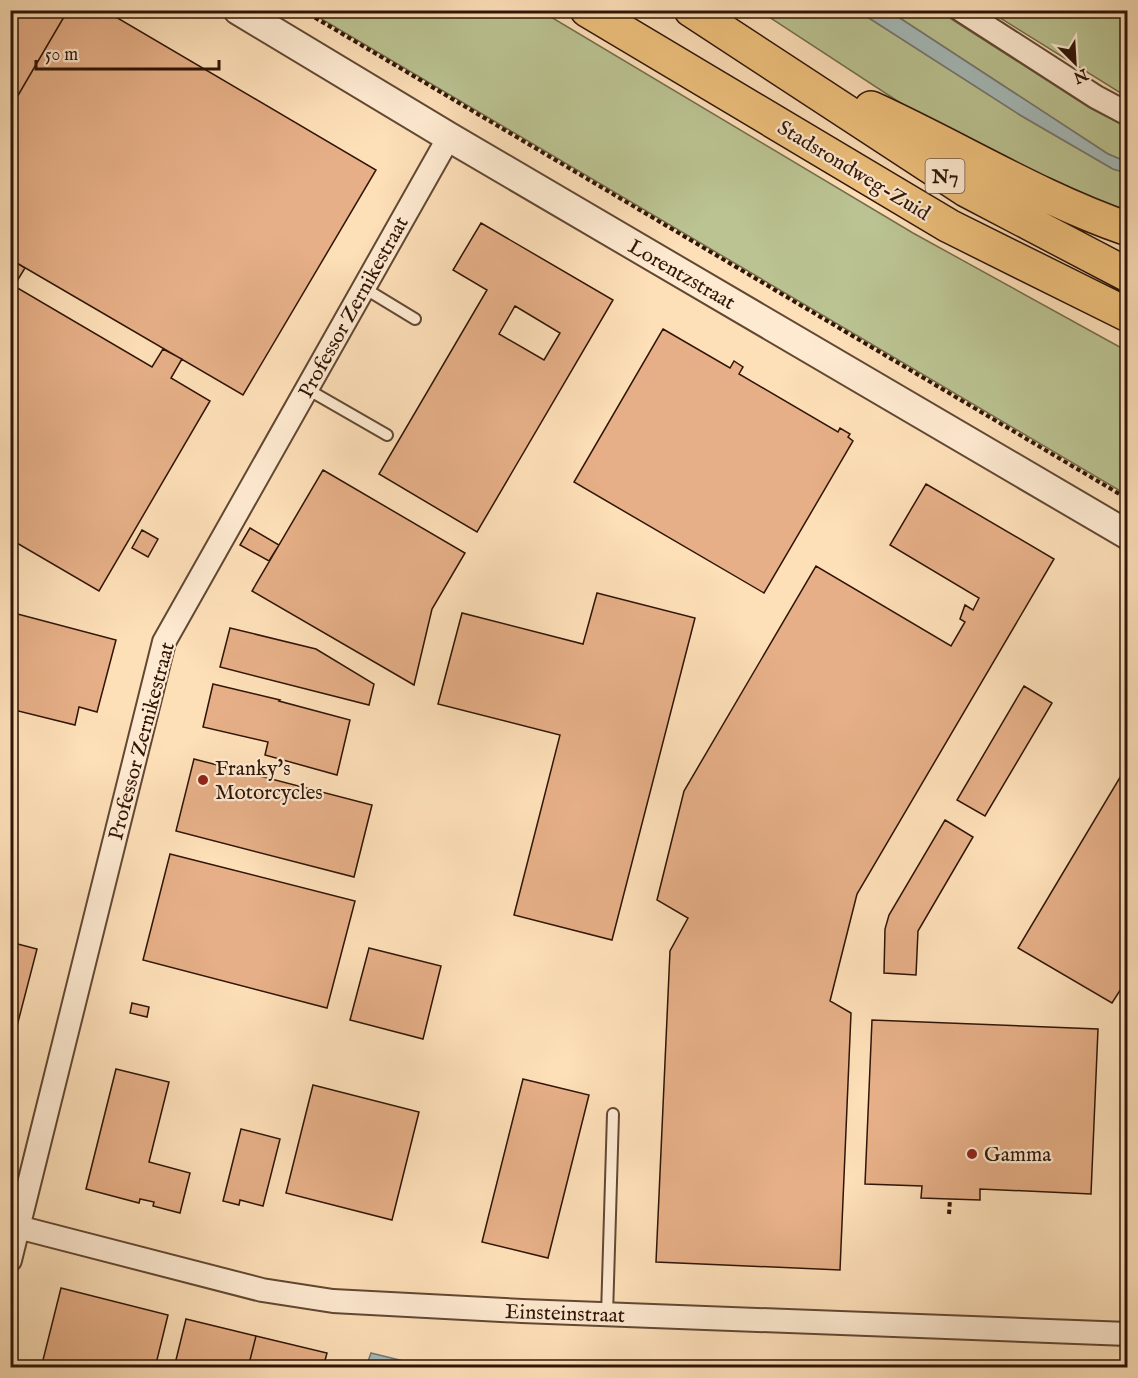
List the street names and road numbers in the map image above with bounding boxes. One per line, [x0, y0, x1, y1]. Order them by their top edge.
street label: Stadsrondweg-Zuid [772, 115, 935, 228]
road number: N7 [926, 159, 964, 193]
street label: Professor Zernikestraat [293, 212, 416, 403]
street label: Lorentzstraat [623, 234, 740, 317]
street label: Professor Zernikestraat [103, 639, 182, 843]
street label: Einsteinstraat [504, 1299, 625, 1330]

